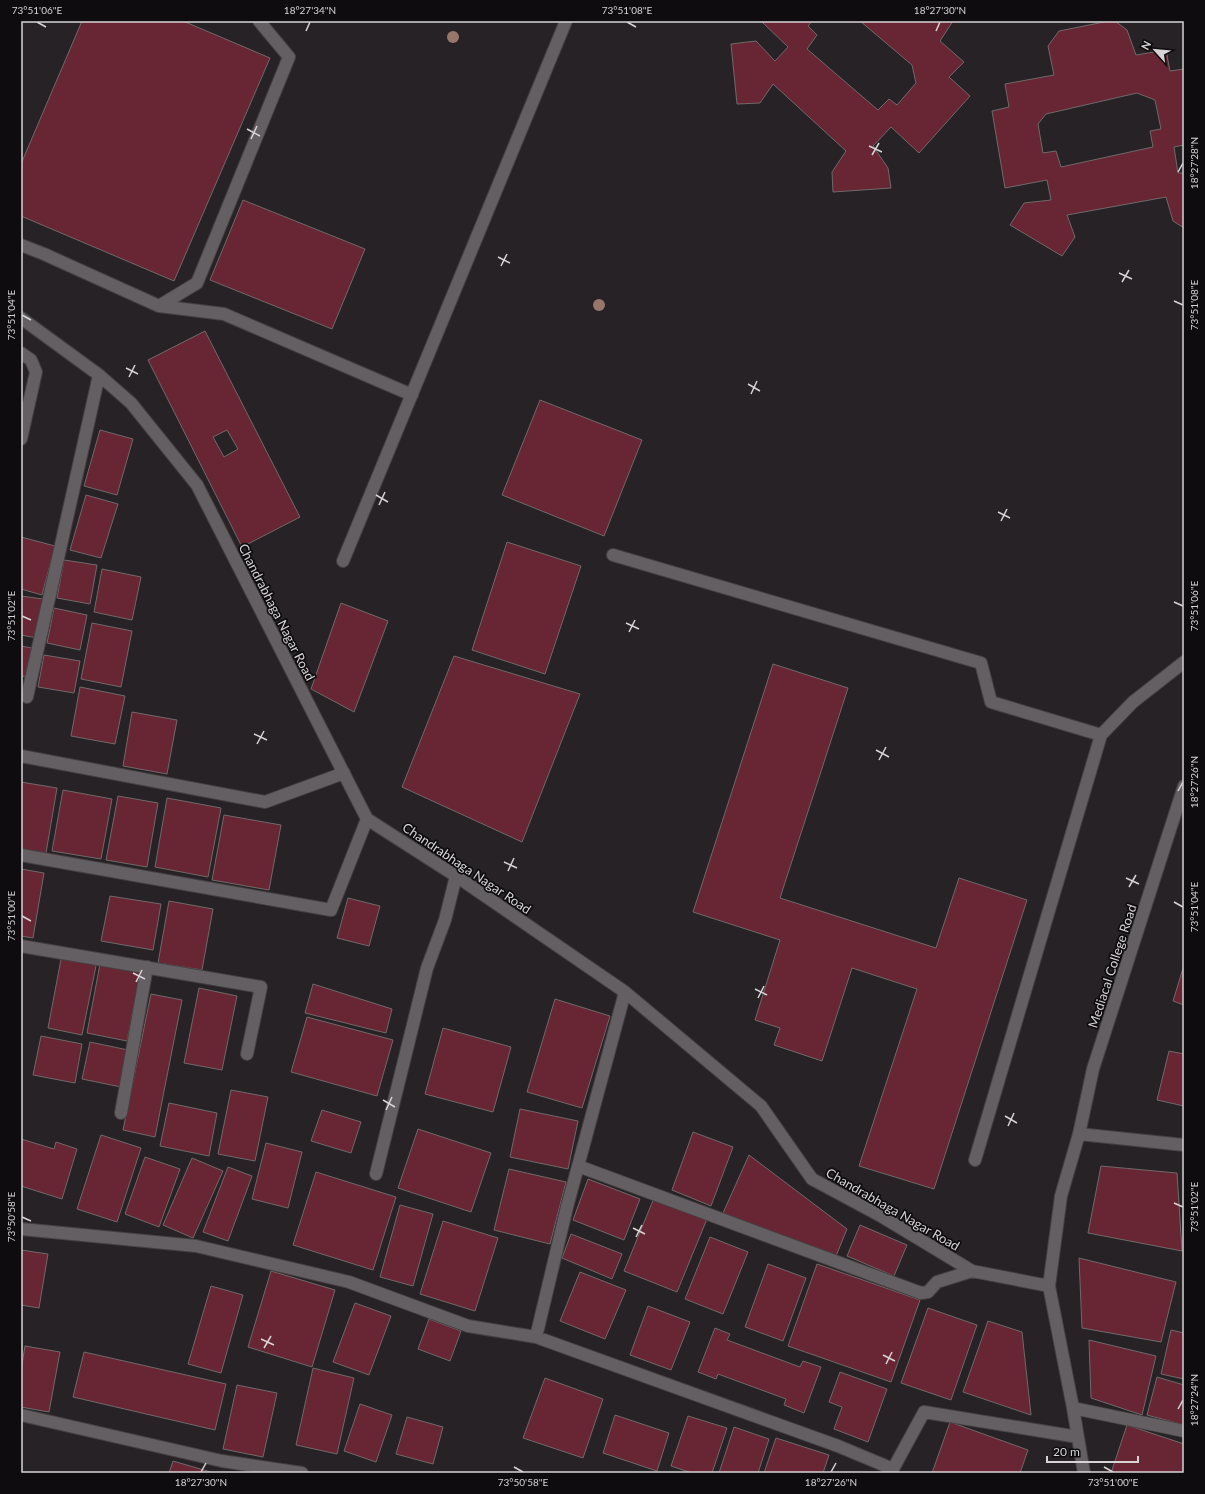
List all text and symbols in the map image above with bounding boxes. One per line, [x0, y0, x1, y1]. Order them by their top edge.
text: 73°51'06"E [12, 4, 62, 16]
text: 18°27'34"N [284, 4, 336, 16]
text: 73°51'08"E [602, 4, 652, 16]
text: 18°27'30"N [914, 4, 966, 16]
north arrow [1135, 30, 1175, 70]
text: N [1138, 39, 1153, 52]
text: 18°27'28"N [1188, 137, 1200, 189]
text: 73°51'08"E [1188, 280, 1200, 330]
text: 73°51'04"E [5, 290, 17, 340]
street label: Chandrabhaga Nagar Road [235, 541, 319, 683]
text: 73°51'06"E [1188, 581, 1200, 631]
text: 73°51'02"E [5, 591, 17, 641]
text: 18°27'26"N [1188, 756, 1200, 808]
street label: Chandrabhaga Nagar Road [400, 819, 534, 917]
text: 73°51'04"E [1188, 882, 1200, 932]
text: 73°51'00"E [5, 891, 17, 941]
street label: Mediacal College Road [1084, 902, 1140, 1030]
street label: Chandrabhaga Nagar Road [823, 1164, 963, 1254]
text: 73°51'02"E [1188, 1182, 1200, 1232]
text: 73°50'58"E [5, 1192, 17, 1242]
text: 18°27'24"N [1188, 1374, 1200, 1426]
scale bar [1047, 1438, 1138, 1464]
text: 20 m [1053, 1444, 1080, 1459]
text: 18°27'30"N [175, 1476, 227, 1488]
text: 73°50'58"E [498, 1476, 548, 1488]
text: 18°27'26"N [805, 1476, 857, 1488]
text: 73°51'00"E [1088, 1476, 1138, 1488]

